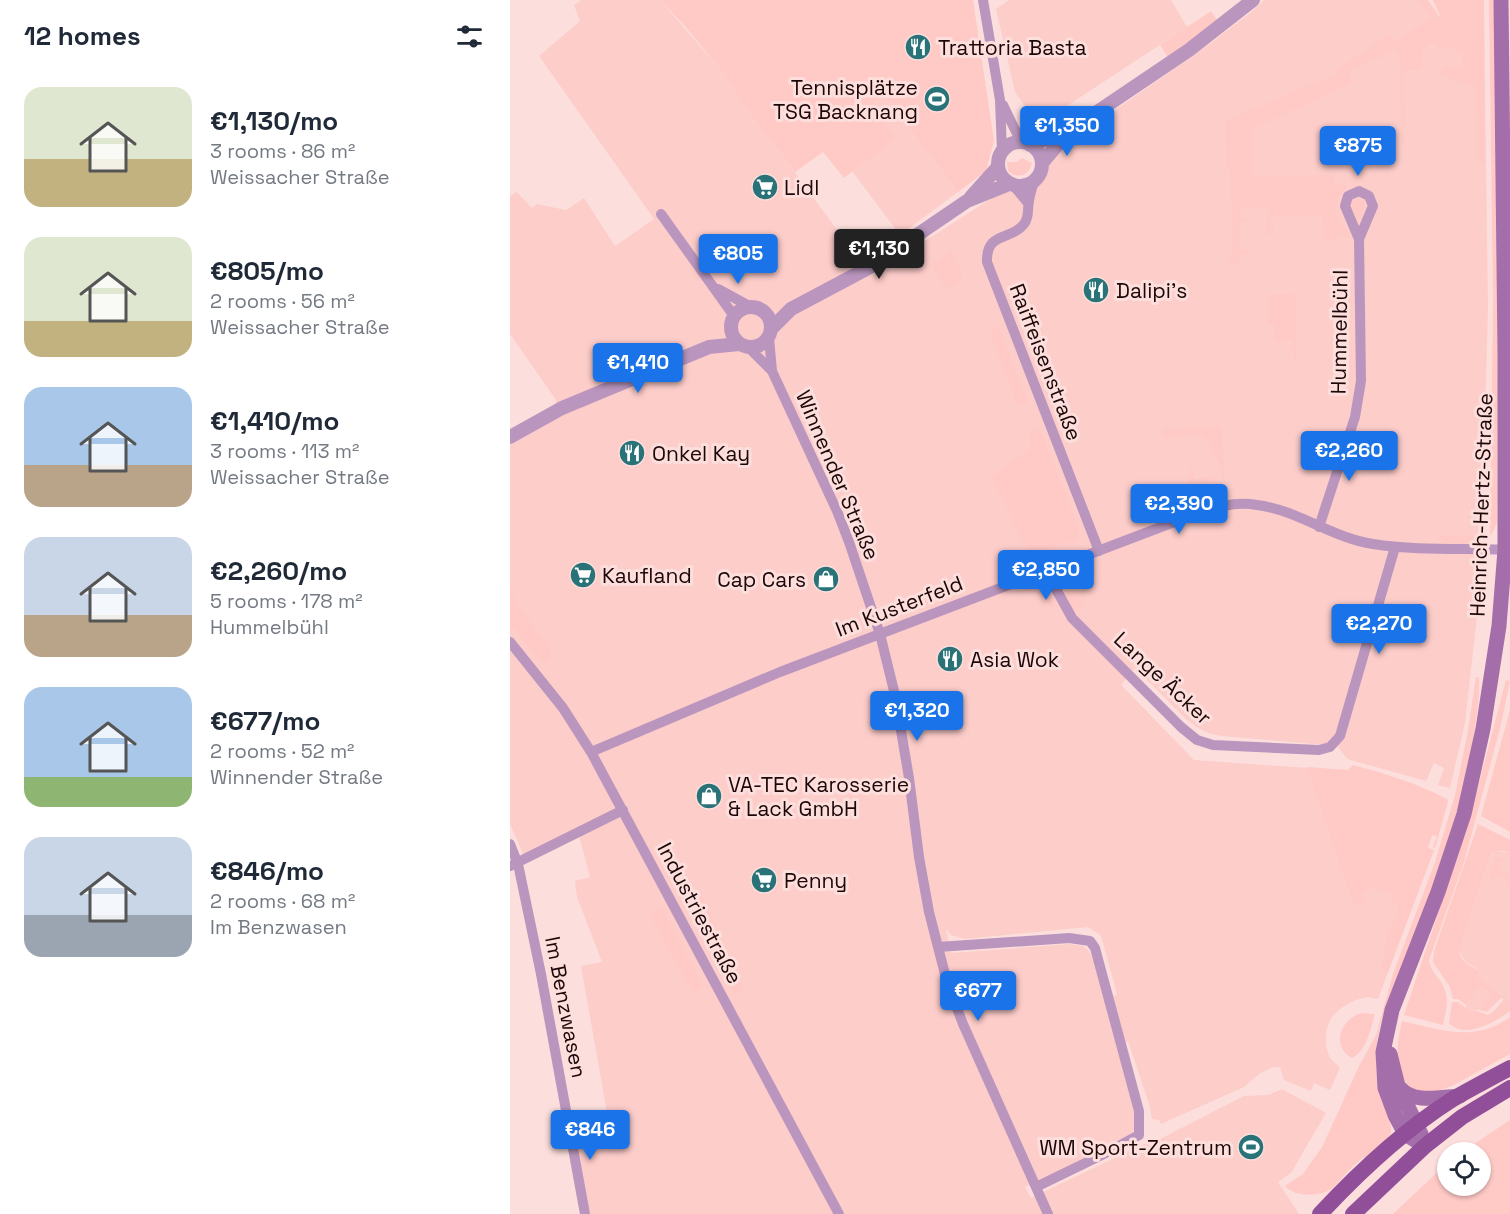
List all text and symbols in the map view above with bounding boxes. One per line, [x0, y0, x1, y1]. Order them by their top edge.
text: 12 homes [24, 19, 141, 53]
icon: filters [453, 20, 486, 53]
restaurant icon: Trattoria Basta [903, 32, 933, 62]
place label: Trattoria Basta [938, 34, 1087, 61]
place label: Tennisplätze TSG Backnang [773, 74, 918, 125]
sports icon: Tennisplätze TSG Backnang [922, 84, 952, 114]
text: €1,130/mo [210, 104, 338, 138]
pin: €1,350 [1018, 106, 1116, 157]
icon: home [72, 111, 144, 183]
text: €1,350 [1034, 112, 1100, 138]
pin: €875 [1322, 126, 1394, 177]
text: €875 [1334, 132, 1382, 158]
text: 3 rooms · 86 m² [210, 138, 355, 164]
text: Weissacher Straße [210, 164, 389, 190]
supermarket icon: Lidl [750, 172, 780, 202]
place label: Lidl [784, 174, 819, 201]
pin: €1,130 [830, 229, 928, 280]
pin: €805 [702, 234, 774, 285]
text: €1,130 [848, 235, 910, 261]
text: €805 [713, 240, 763, 266]
text: €805/mo [210, 254, 324, 288]
icon: home [72, 261, 144, 333]
street label: Hummelbühl [1324, 269, 1354, 395]
restaurant icon: Dalipi's [1081, 275, 1111, 305]
place label: Dalipi's [1116, 277, 1187, 304]
street label: Raiffeisenstraße [1004, 280, 1088, 444]
text: 2 rooms · 56 m² [210, 288, 355, 314]
text: Weissacher Straße [210, 314, 389, 340]
pin: €1,410 [589, 343, 687, 394]
text: €1,410 [607, 349, 669, 375]
street label: Winnender Straße [790, 386, 886, 564]
street label: Heinrich-Hertz-Straße [1464, 393, 1498, 617]
text: €1,410/mo [210, 404, 339, 438]
icon: home [72, 411, 144, 483]
pin: €2,260 [1300, 431, 1398, 482]
text: €2,260 [1315, 437, 1383, 463]
text: 3 rooms · 113 m² [210, 438, 359, 464]
restaurant icon: Onkel Kay [617, 438, 647, 468]
place label: Onkel Kay [652, 440, 750, 467]
text: Weissacher Straße [210, 464, 389, 490]
pin: €2,390 [1130, 484, 1228, 535]
text: €2,390 [1145, 490, 1213, 516]
pin: €2,850 [997, 550, 1095, 601]
text: €2,260/mo [210, 554, 347, 588]
text: €2,850 [1012, 556, 1080, 582]
supermarket icon: Kaufland [568, 560, 598, 590]
icon: home [72, 561, 144, 633]
place label: Kaufland [602, 562, 692, 589]
shop icon: Cap Cars [811, 564, 841, 594]
place label: Cap Cars [717, 566, 806, 593]
street label: Im Kusterfeld [831, 569, 967, 643]
text: 5 rooms · 178 m² [210, 588, 362, 614]
pin: €2,270 [1330, 604, 1428, 655]
text: €2,270 [1346, 610, 1412, 636]
text: Hummelbühl [210, 614, 329, 640]
street label: Lange Äcker [1108, 626, 1218, 730]
restaurant icon: Asia Wok [935, 644, 965, 674]
place label: Asia Wok [970, 646, 1059, 673]
pin: €1,320 [868, 691, 966, 742]
text: €1,320 [884, 697, 950, 723]
text: €677/mo [210, 704, 320, 738]
icon: home [72, 711, 144, 783]
text: 2 rooms · 52 m² [210, 738, 354, 764]
text: Winnender Straße [210, 764, 383, 790]
place label: VA-TEC Karosserie & Lack GmbH [728, 771, 909, 822]
shop icon: VA-TEC Karosserie & Lack GmbH [694, 781, 724, 811]
street label: Industriestraße [651, 838, 749, 988]
text: €846/mo [210, 854, 324, 888]
icon: home [72, 861, 144, 933]
supermarket icon: Penny [749, 865, 779, 895]
place label: Penny [784, 867, 847, 894]
text: 2 rooms · 68 m² [210, 888, 355, 914]
text: Im Benzwasen [210, 914, 347, 940]
street label: Im Benzwasen [539, 934, 593, 1080]
pin: €677 [942, 971, 1014, 1022]
text: €677 [954, 977, 1002, 1003]
pin: €846 [554, 1110, 626, 1161]
text: €846 [565, 1116, 615, 1142]
sports icon: WM Sport-Zentrum [1236, 1132, 1266, 1162]
place label: WM Sport-Zentrum [1039, 1134, 1232, 1161]
map controls [1437, 1142, 1491, 1196]
button: locate [1437, 1142, 1491, 1196]

